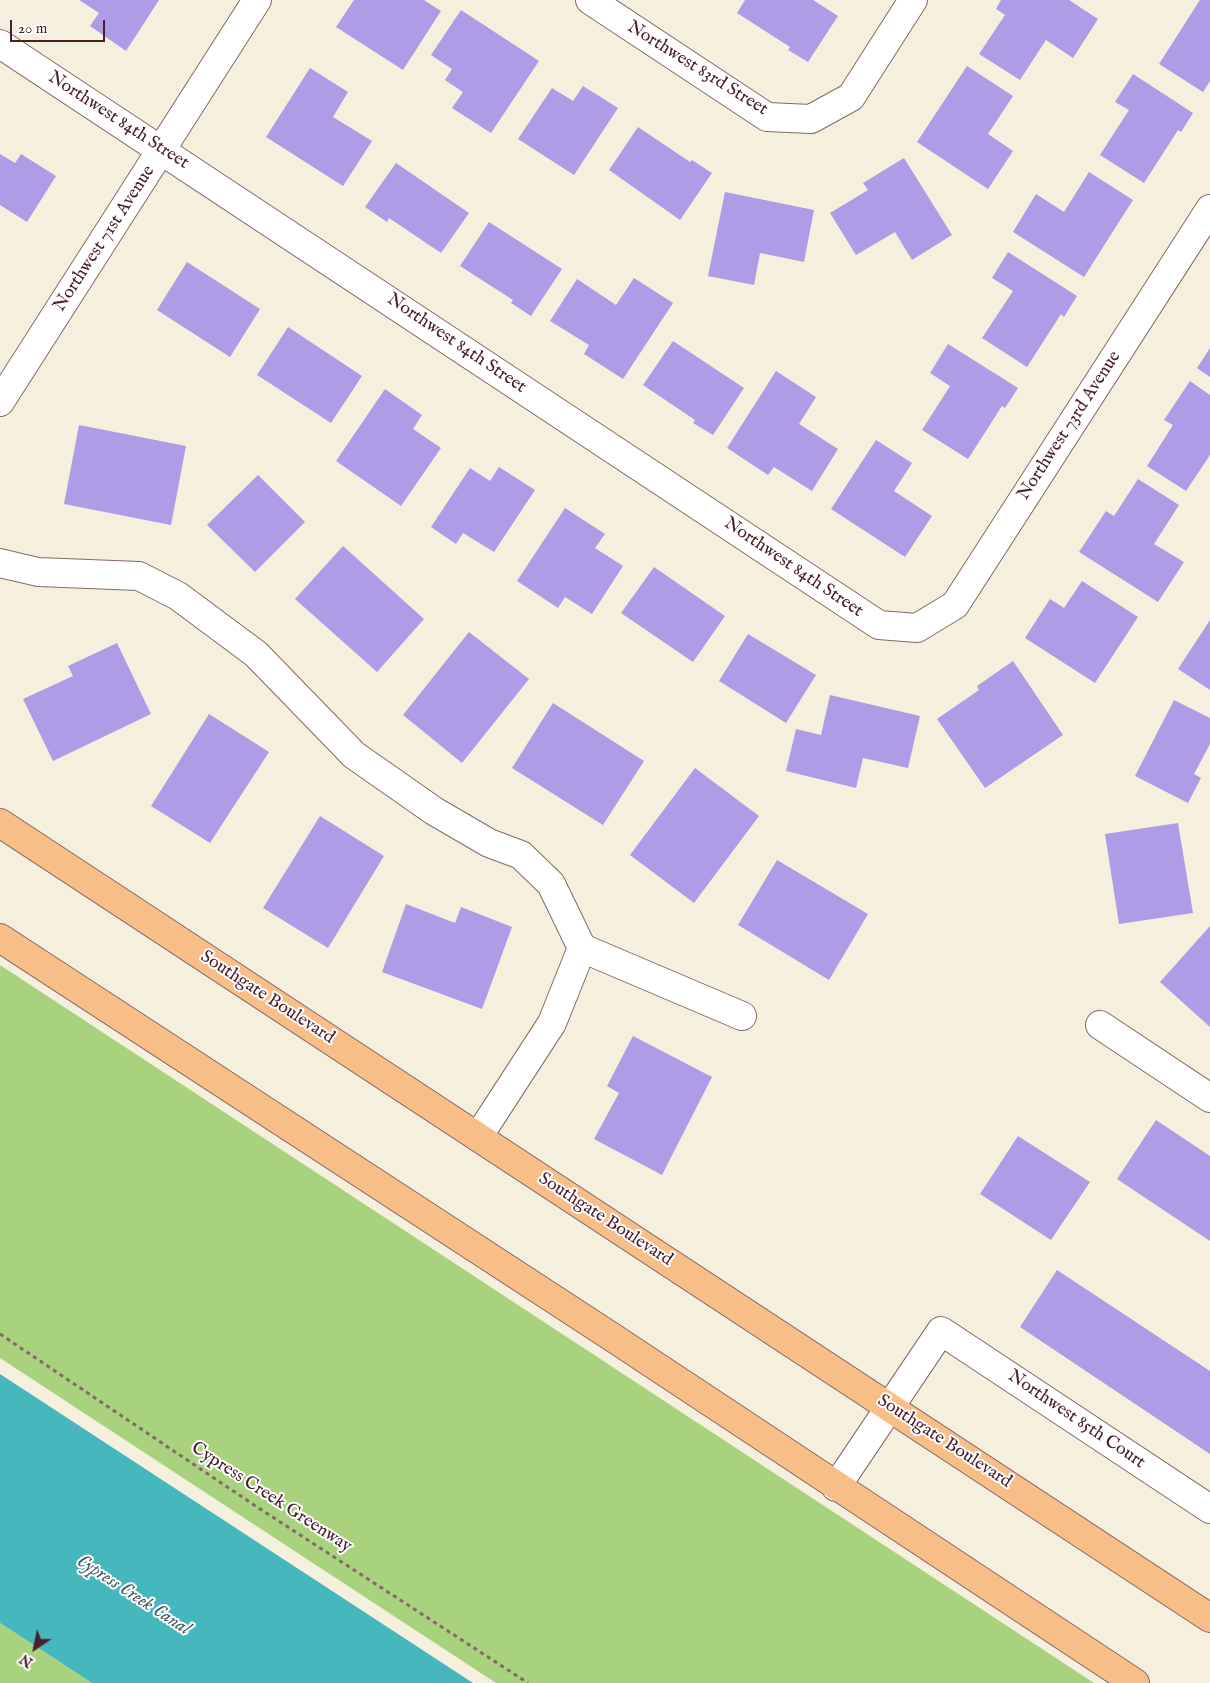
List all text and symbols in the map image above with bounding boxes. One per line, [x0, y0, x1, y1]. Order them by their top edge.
scale bar [12, 10, 108, 42]
street label: Northwest 83rd Street [623, 17, 771, 121]
text: 20 m [18, 19, 47, 38]
street label: Northwest 84th Street [44, 67, 192, 175]
street label: Northwest 71st Avenue [50, 162, 160, 316]
street label: Northwest 84th Street [382, 289, 530, 399]
street label: Northwest 73rd Avenue [1014, 347, 1126, 505]
street label: Northwest 84th Street [719, 513, 867, 623]
street label: Southgate Boulevard [196, 947, 338, 1049]
street label: Southgate Boulevard [534, 1169, 676, 1271]
street label: Northwest 85th Court [1003, 1366, 1149, 1474]
street label: Southgate Boulevard [873, 1391, 1015, 1493]
street label: Cypress Creek Greenway [187, 1438, 355, 1558]
water label: Cypress Creek Canal [72, 1551, 194, 1641]
north arrow [10, 1623, 60, 1673]
text: N [17, 1650, 37, 1671]

